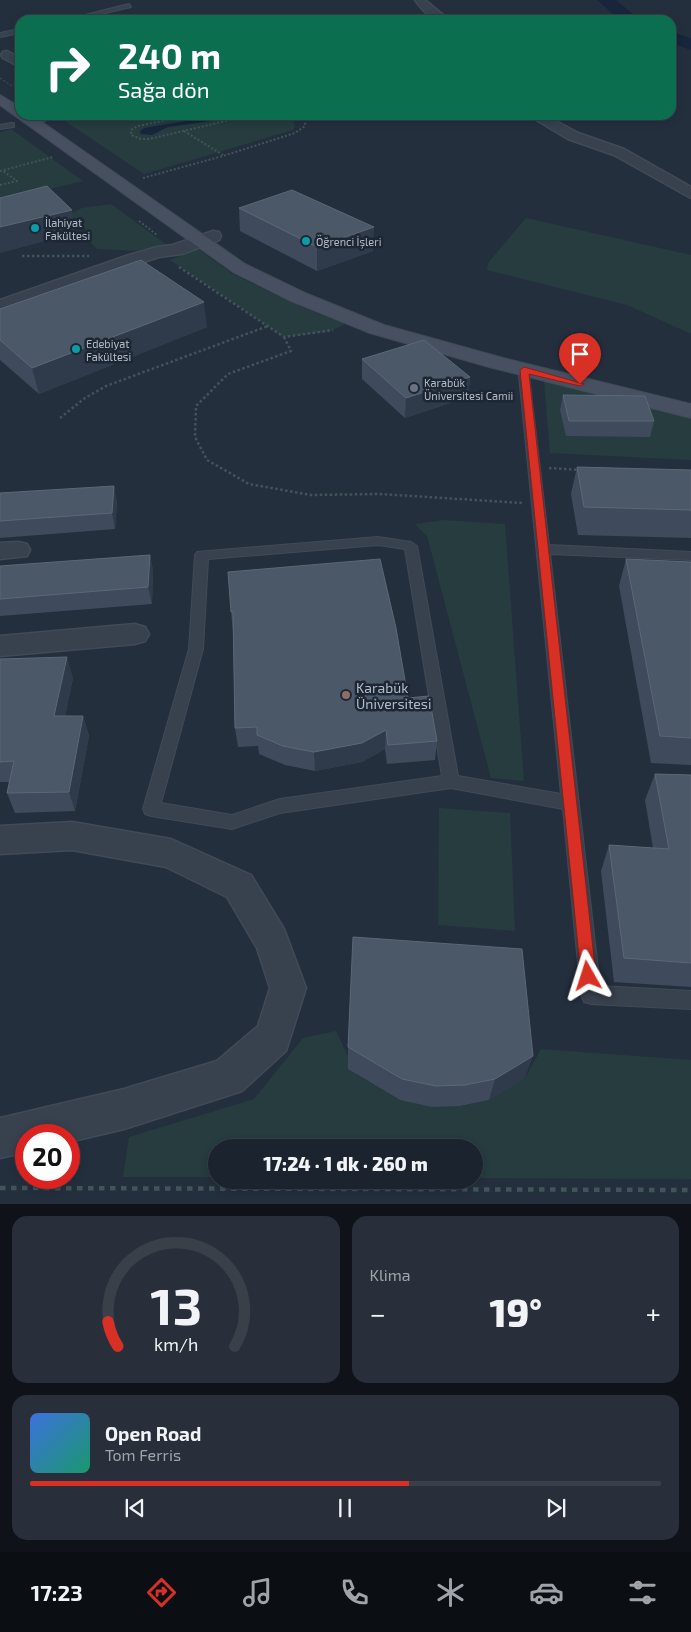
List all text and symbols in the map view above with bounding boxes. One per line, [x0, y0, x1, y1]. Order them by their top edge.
text: 240 m [118, 34, 221, 76]
icon: right [35, 35, 100, 100]
text: Sağa dön [118, 76, 209, 102]
place label: İlahiyat Fakültesi [45, 216, 90, 242]
marker: İlahiyat Fakültesi [29, 222, 41, 234]
place label: Öğrenci İşleri [316, 234, 381, 249]
marker: Öğrenci İşleri [300, 235, 312, 247]
pin [559, 333, 601, 384]
place label: Edebiyat Fakültesi [86, 337, 131, 363]
icon: arrive [566, 340, 594, 368]
marker: Edebiyat Fakültesi [70, 343, 82, 355]
place label: Karabük Üniversitesi Camii [424, 376, 513, 402]
marker: Karabük Üniversitesi Camii [408, 382, 420, 394]
place label: Karabük Üniversitesi [356, 679, 431, 712]
marker: Karabük Üniversitesi [340, 689, 352, 701]
position arrow [561, 949, 613, 1001]
speed limit sign: 20 [15, 1124, 80, 1189]
text: 17:24 · 1 dk · 260 m [263, 1152, 428, 1175]
text: Klima [370, 1265, 411, 1284]
text: 13 [150, 1273, 202, 1335]
text: 19° [489, 1289, 542, 1335]
text: − [370, 1296, 386, 1330]
text: + [646, 1296, 661, 1330]
text: km/h [154, 1333, 198, 1355]
text: Open Road [105, 1422, 201, 1445]
text: Tom Ferris [105, 1445, 181, 1464]
icon: previous [121, 1494, 149, 1522]
icon: pause [331, 1494, 359, 1522]
icon: next [542, 1494, 570, 1522]
icon: directions [144, 1575, 179, 1610]
icon: music [240, 1575, 275, 1610]
icon: phone [337, 1575, 372, 1610]
icon: climate [433, 1575, 468, 1610]
icon: car [529, 1575, 564, 1610]
icon: filters [625, 1575, 660, 1610]
text: 17:23 [31, 1579, 83, 1605]

